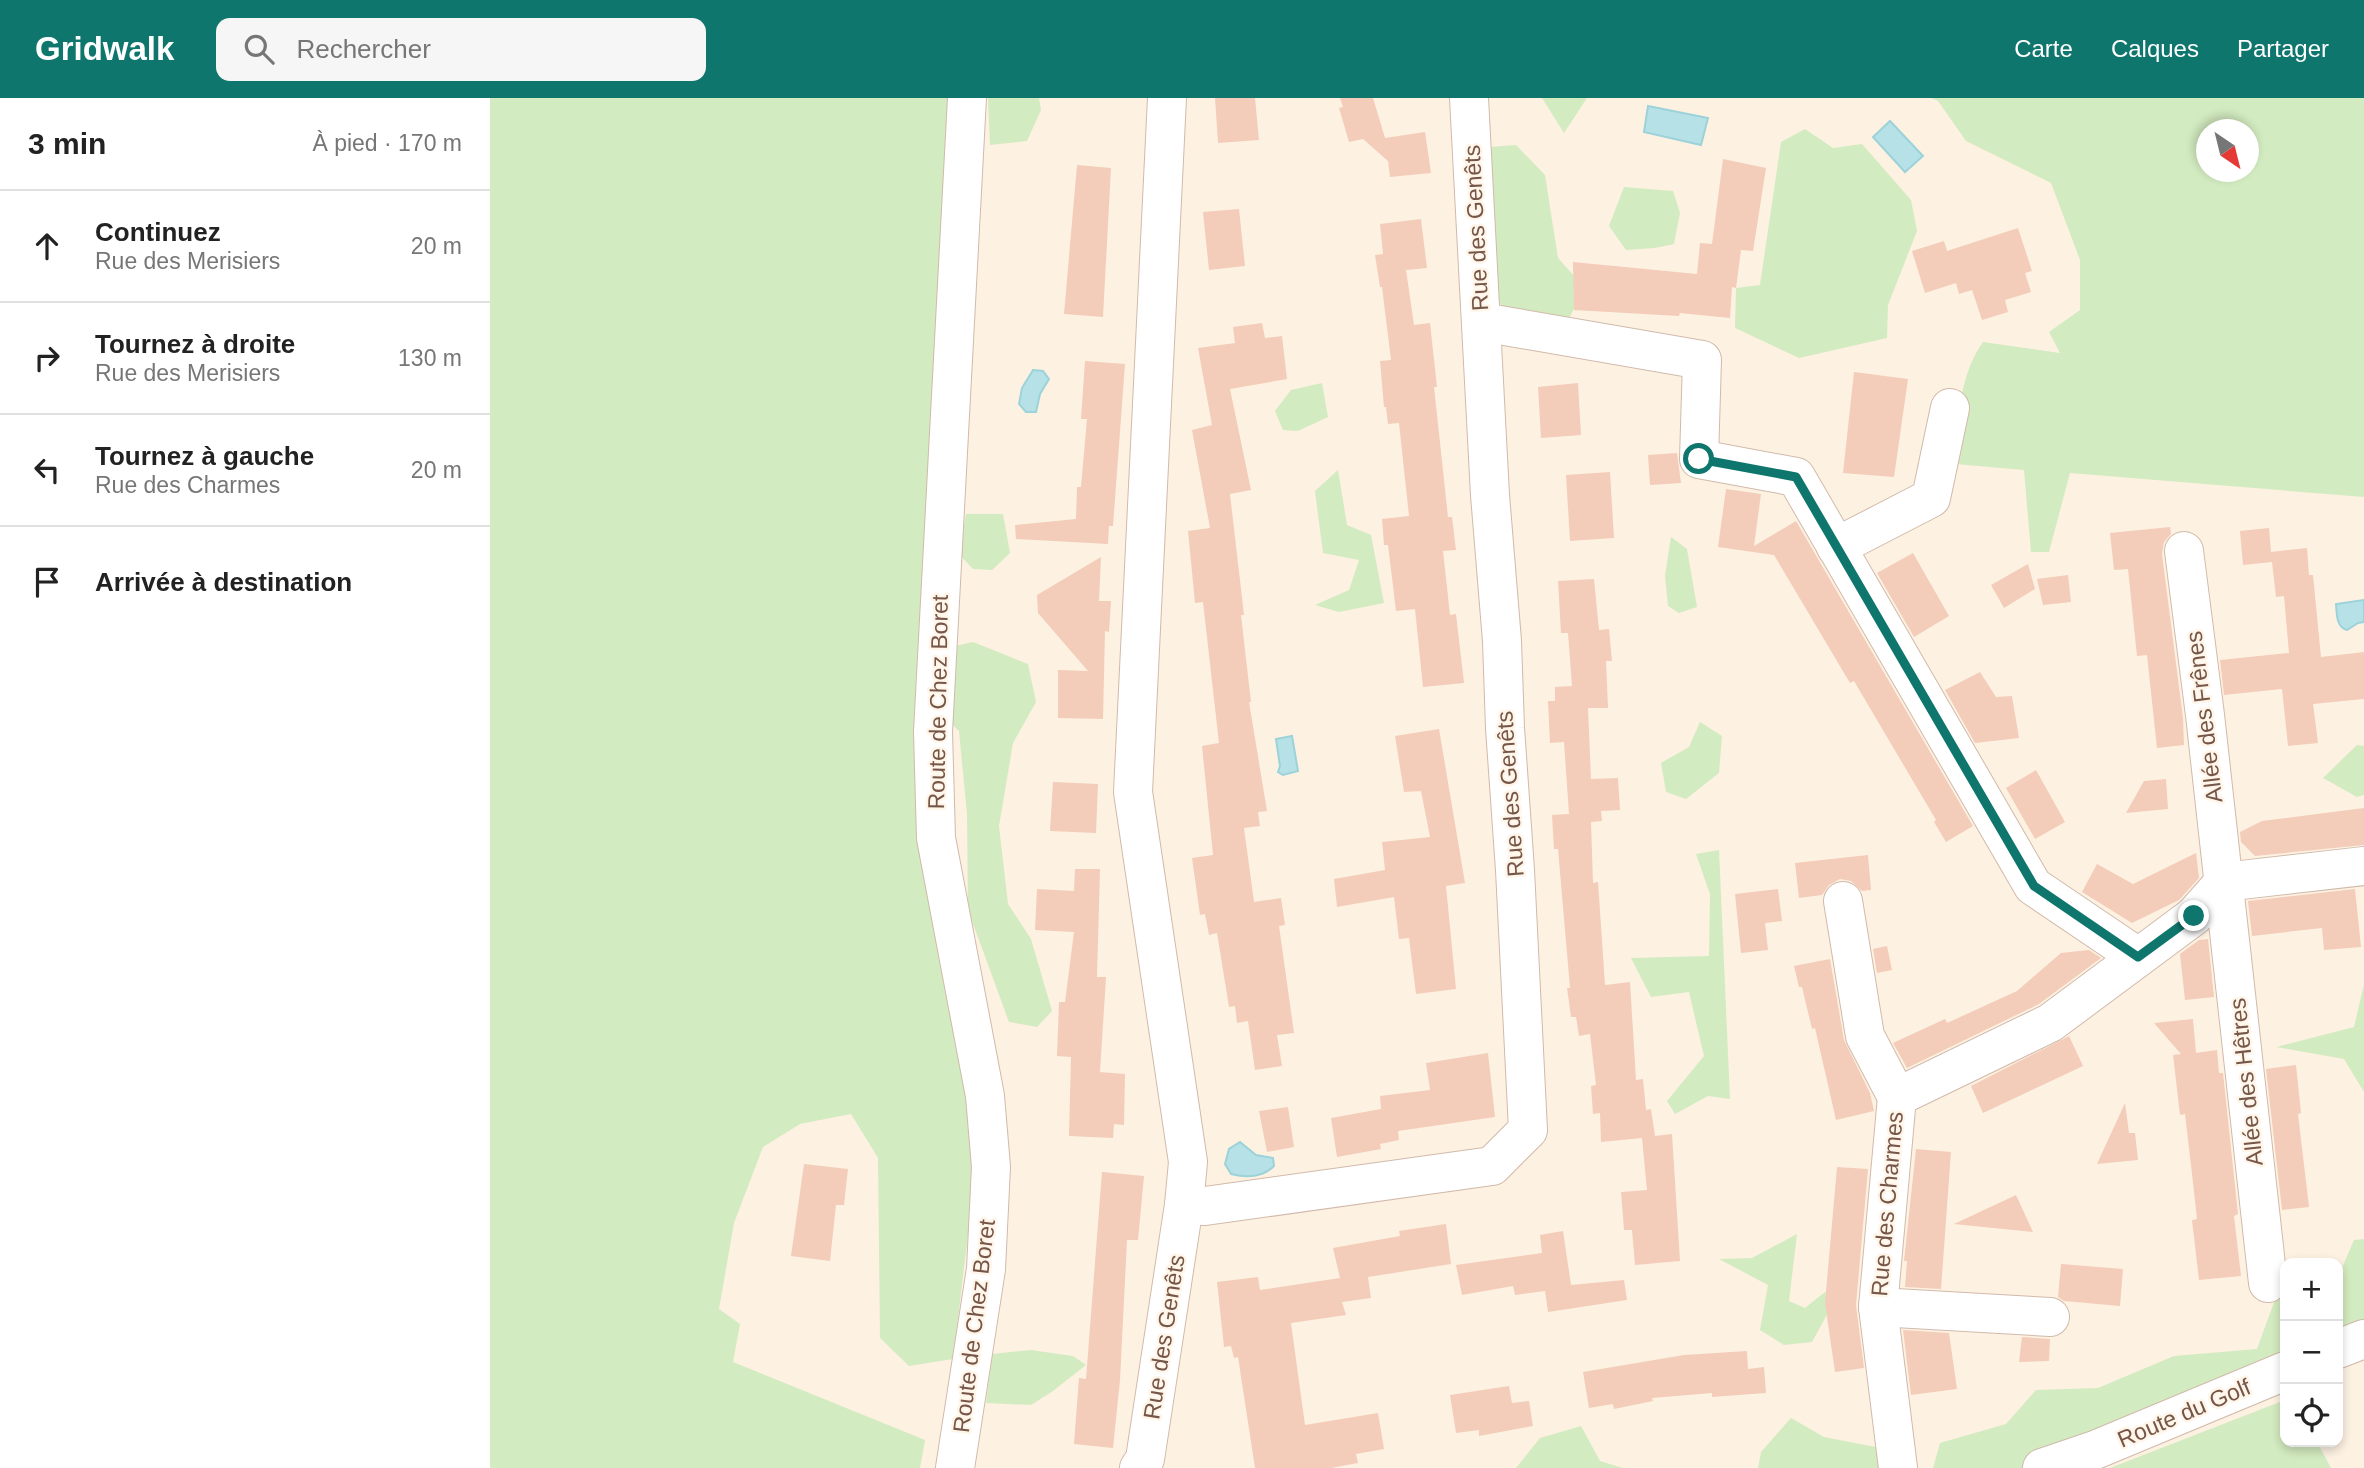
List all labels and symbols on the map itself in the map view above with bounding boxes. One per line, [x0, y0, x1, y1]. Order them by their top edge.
north arrow [2196, 119, 2259, 182]
street label: Rue des Genêts [1459, 144, 1493, 312]
route start [1683, 443, 1714, 474]
street label: Route de Chez Boret [923, 594, 953, 810]
street label: Allée des Frênes [2181, 630, 2227, 804]
street label: Rue des Genêts [1491, 710, 1529, 878]
route end [2178, 900, 2209, 931]
street label: Allée des Hêtres [2224, 997, 2268, 1167]
street label: Rue des Charmes [1866, 1111, 1908, 1297]
street label: Route de Chez Boret [948, 1217, 1000, 1434]
street label: Rue des Genêts [1138, 1253, 1190, 1421]
street label: Route du Golf [2114, 1373, 2255, 1453]

